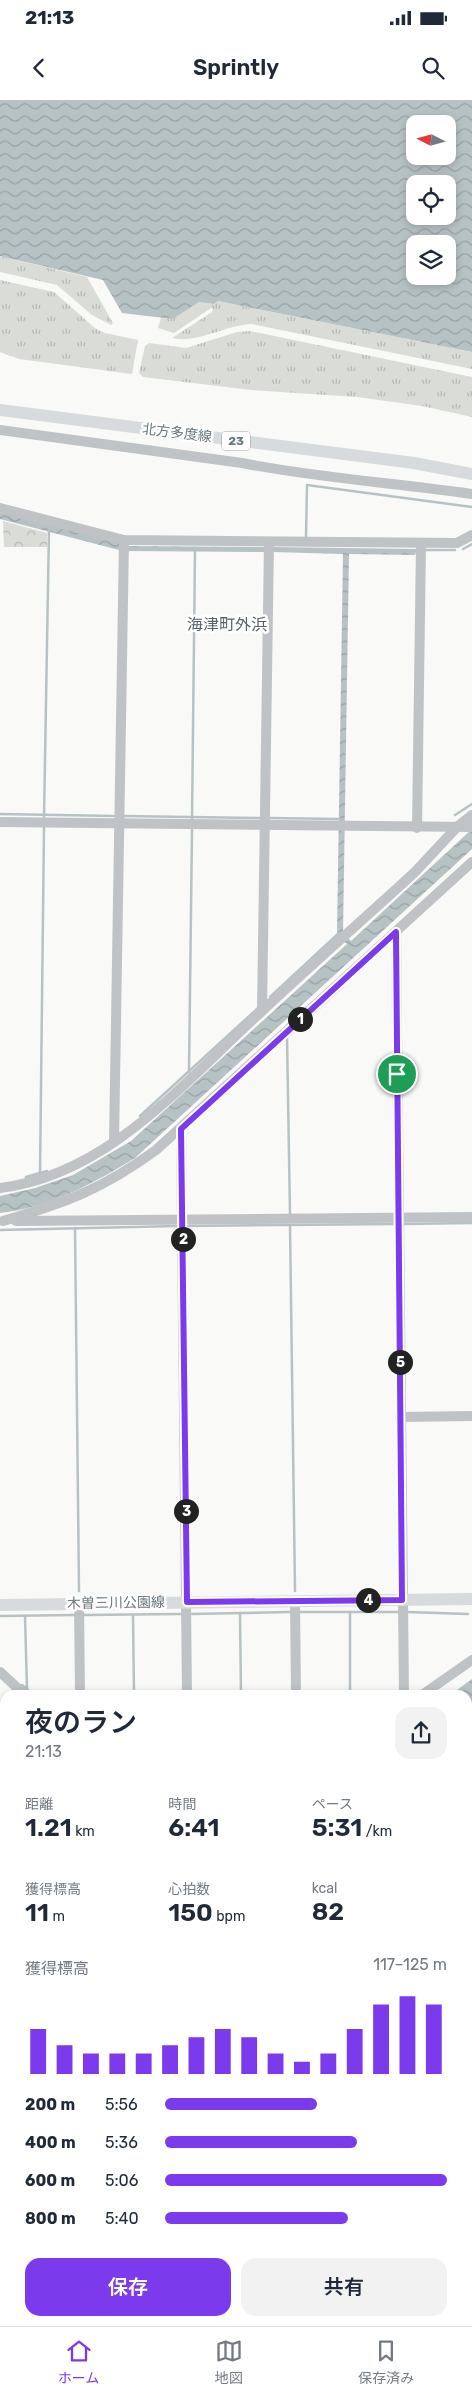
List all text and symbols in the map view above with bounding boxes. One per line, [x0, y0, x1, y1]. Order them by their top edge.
text: 21:13 [25, 6, 74, 29]
icon: back [25, 54, 53, 82]
text: Sprintly [193, 54, 279, 81]
icon: search [419, 54, 447, 82]
north arrow [406, 115, 456, 165]
map controls [406, 115, 456, 285]
button: locate [406, 175, 456, 225]
button: layers [406, 235, 456, 285]
street label: 北方多度線 [141, 420, 213, 446]
road number: 23 [222, 432, 250, 451]
district label: 海津町外浜 [187, 615, 267, 634]
pin: 1 [288, 1006, 312, 1032]
text: 1 [297, 1011, 304, 1028]
pin [376, 1053, 418, 1095]
icon: arrive [383, 1060, 411, 1088]
pin: 2 [170, 1226, 196, 1252]
text: 2 [179, 1231, 188, 1248]
pin: 5 [388, 1350, 412, 1374]
text: 5 [396, 1354, 405, 1371]
pin: 3 [174, 1498, 198, 1524]
text: 3 [182, 1503, 191, 1520]
pin: 4 [356, 1588, 380, 1612]
text: 4 [364, 1592, 373, 1609]
street label: 木曽三川公園線 [67, 1594, 165, 1612]
text: 夜のラン [25, 1706, 137, 1739]
button: share [395, 1707, 447, 1759]
text: 21:13 [25, 1742, 62, 1761]
text: 距離 [25, 1796, 53, 1813]
text: 時間 [168, 1796, 196, 1813]
text: ペース [312, 1796, 353, 1813]
text: 1.21 [25, 1813, 72, 1842]
text: 6:41 [168, 1813, 219, 1842]
text: 5:31 [312, 1813, 362, 1842]
text: km [72, 1823, 95, 1840]
text: /km [362, 1823, 392, 1840]
text: kcal [312, 1880, 337, 1897]
text: 獲得標高 [25, 1881, 81, 1898]
text: 心拍数 [168, 1881, 210, 1898]
text: 82 [312, 1897, 344, 1926]
text: 11 [25, 1898, 49, 1927]
text: 150 [168, 1898, 213, 1927]
text: m [49, 1908, 65, 1925]
text: bpm [213, 1908, 245, 1925]
text: 117–125 m [373, 1955, 447, 1974]
text: 獲得標高 [25, 1959, 89, 1978]
text: 200 m [25, 2095, 75, 2114]
text: 5:56 [105, 2095, 138, 2114]
text: 400 m [25, 2133, 76, 2152]
text: 5:36 [105, 2133, 138, 2152]
text: 600 m [25, 2171, 75, 2190]
text: 5:06 [105, 2171, 138, 2190]
text: 800 m [25, 2209, 76, 2228]
text: 5:40 [105, 2209, 139, 2228]
button: 保存 [25, 2258, 231, 2316]
button: 共有 [241, 2258, 447, 2316]
tab: ホーム [58, 2337, 99, 2387]
tab: 地図 [215, 2337, 243, 2387]
tab: 保存済み [358, 2337, 414, 2387]

